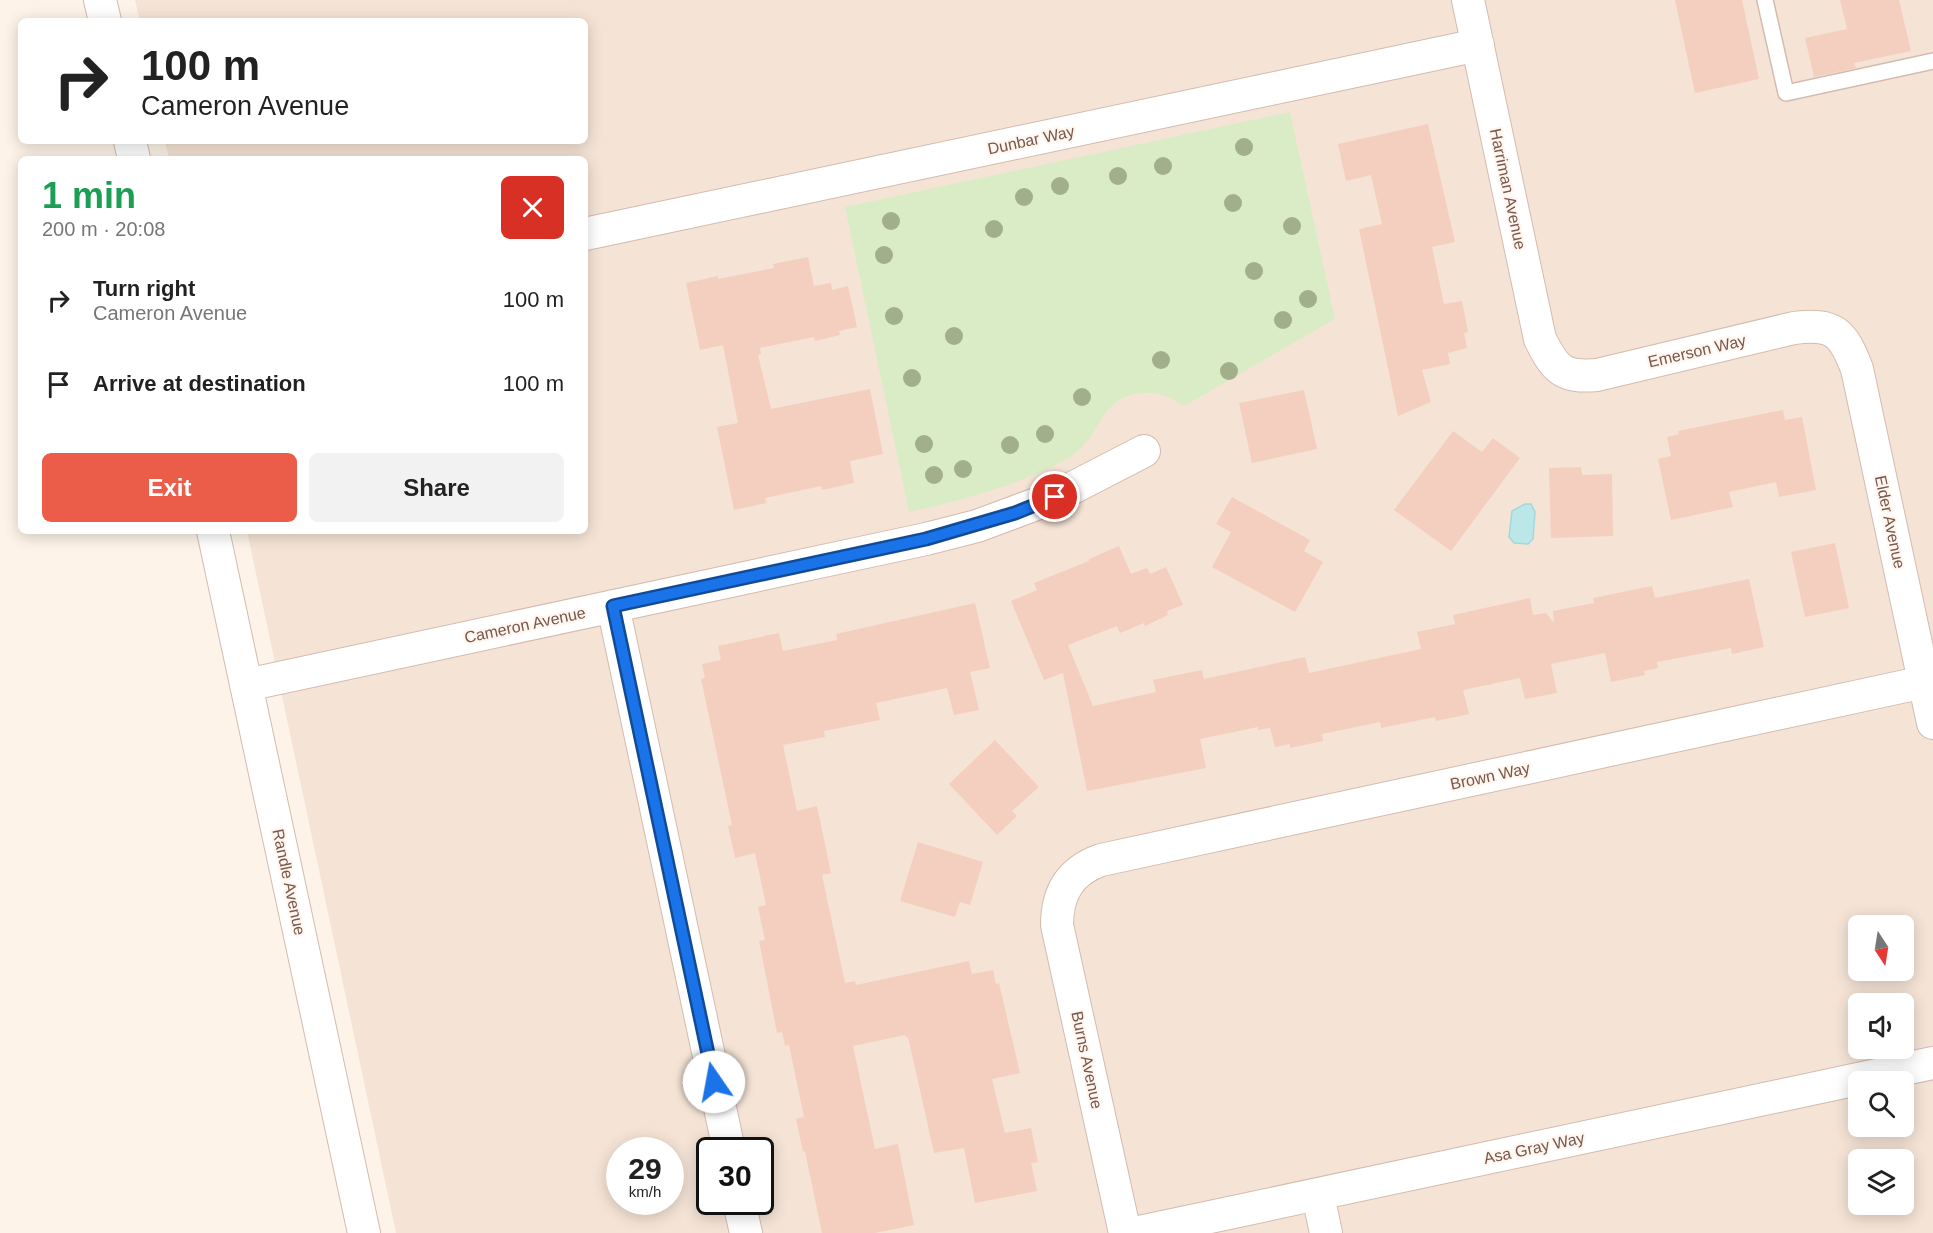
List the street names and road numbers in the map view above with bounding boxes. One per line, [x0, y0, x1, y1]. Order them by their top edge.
street label: Dunbar Way [986, 123, 1076, 157]
street label: Harriman Avenue [1487, 127, 1529, 251]
street label: Emerson Way [1646, 331, 1748, 371]
street label: Elder Avenue [1872, 474, 1908, 570]
street label: Cameron Avenue [463, 604, 587, 646]
street label: Brown Way [1449, 759, 1531, 793]
street label: Randle Avenue [269, 827, 309, 937]
street label: Burns Avenue [1068, 1010, 1106, 1110]
street label: Asa Gray Way [1482, 1129, 1586, 1167]

